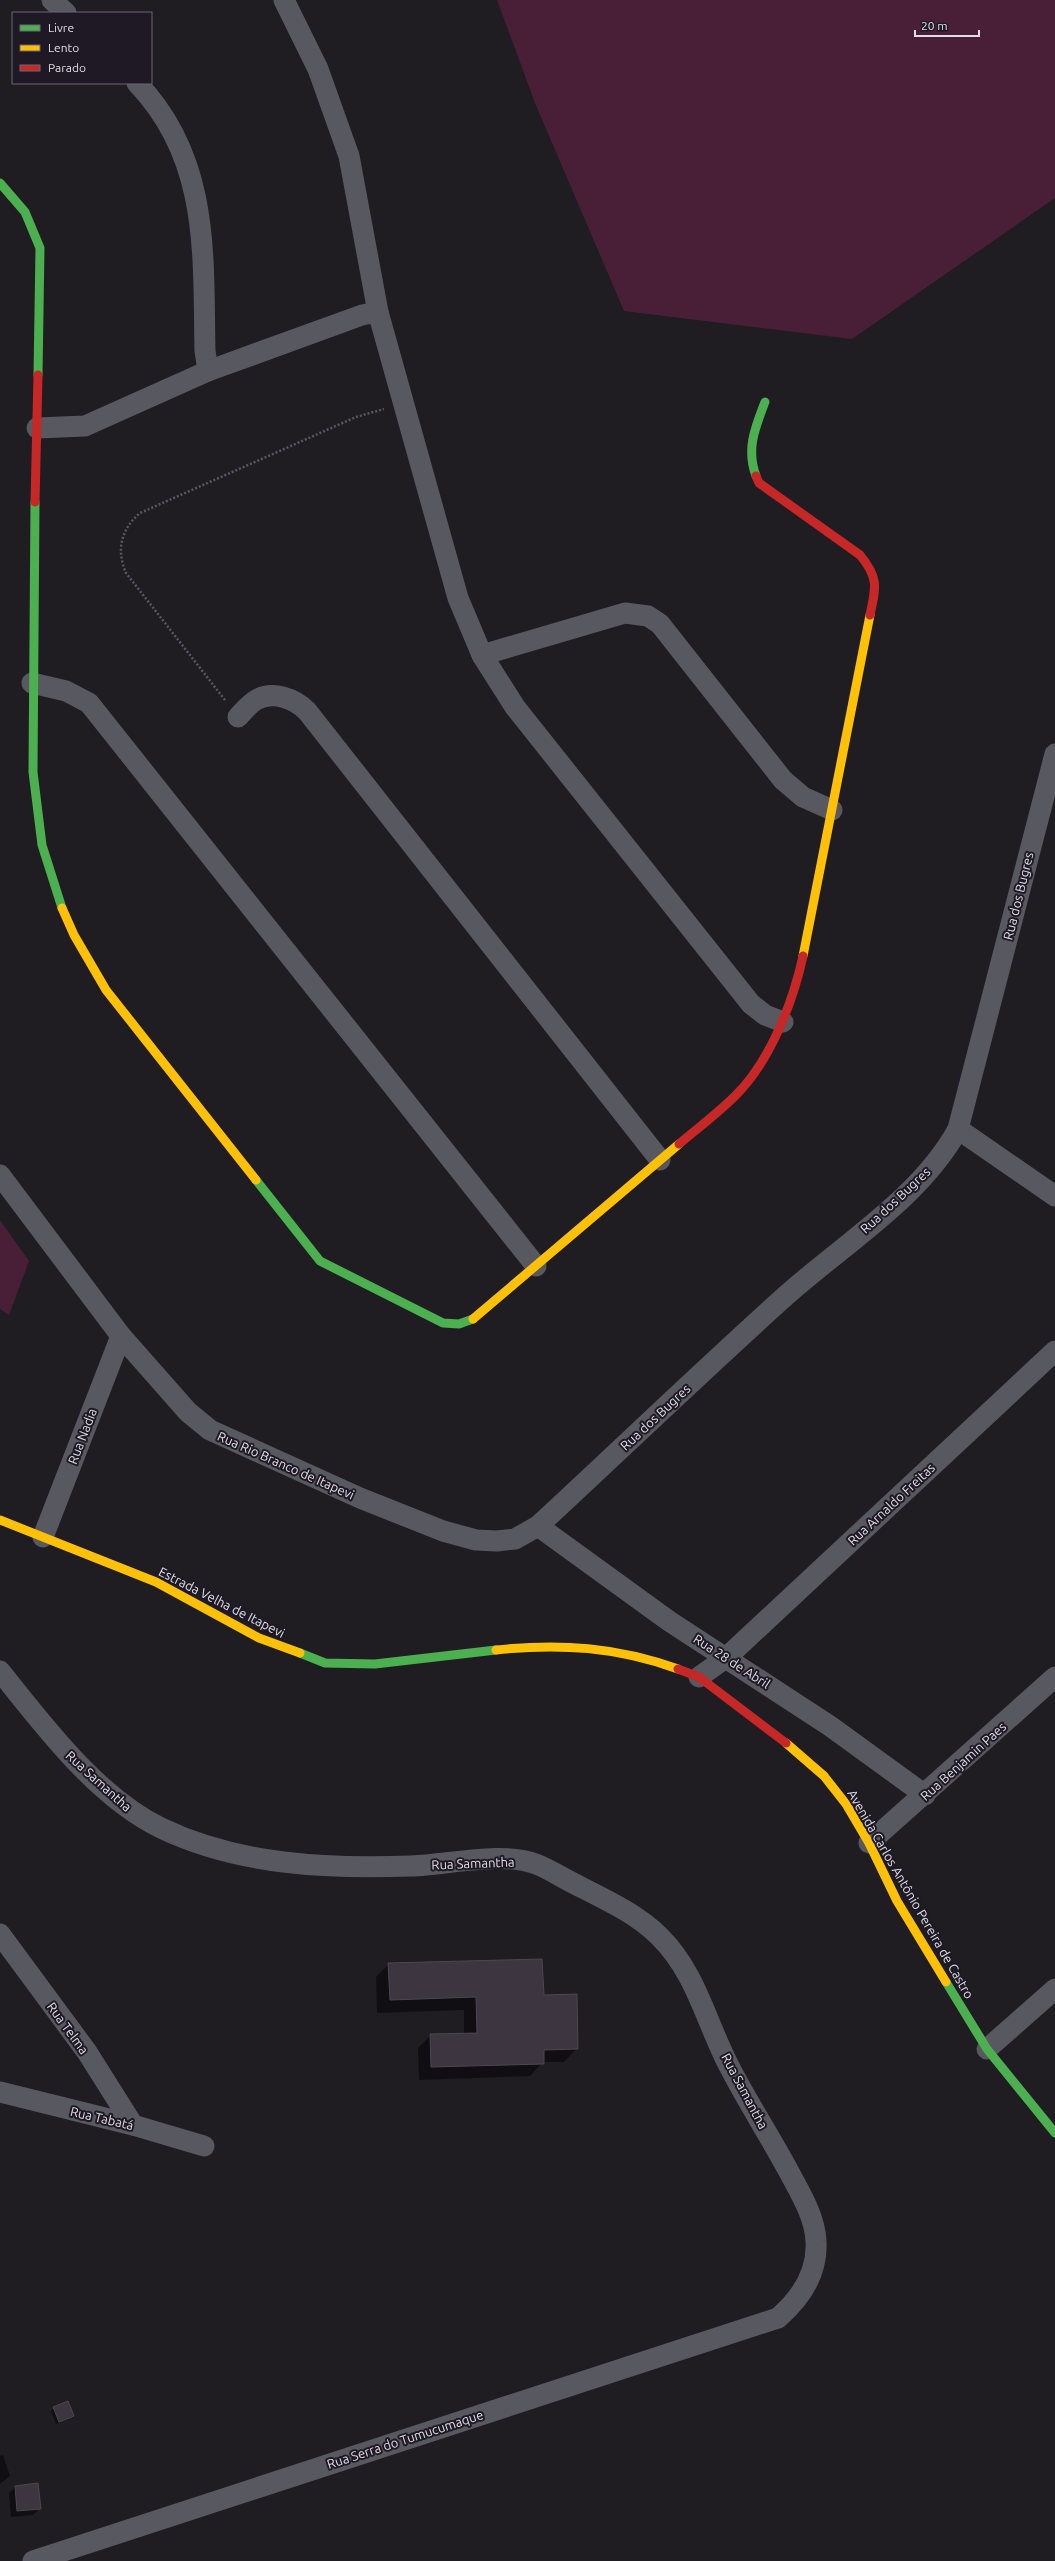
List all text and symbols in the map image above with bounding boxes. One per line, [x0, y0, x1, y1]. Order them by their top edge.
legend [12, 12, 152, 84]
scale bar [915, 12, 979, 38]
text: 20 m [921, 19, 948, 32]
text: Livre [48, 21, 74, 34]
text: Lento [48, 41, 79, 54]
text: Parado [48, 61, 86, 74]
street label: Rua dos Bugres [1000, 850, 1036, 941]
street label: Rua dos Bugres [857, 1164, 933, 1236]
street label: Rua dos Bugres [617, 1381, 693, 1453]
street label: Rua Nadia [65, 1406, 99, 1466]
street label: Rua Rio Branco de Itapevi [216, 1429, 356, 1501]
street label: Rua Arnaldo Freitas [845, 1460, 938, 1548]
street label: Estrada Velha de Itapevi [157, 1564, 287, 1640]
street label: Rua 28 de Abril [691, 1631, 773, 1691]
street label: Rua Benjamin Paes [918, 1719, 1009, 1803]
street label: Rua Samantha [63, 1748, 135, 1814]
street label: Avenida Carlos Antônio Pereira de Castro [845, 1787, 977, 2001]
street label: Rua Samantha [431, 1855, 515, 1871]
street label: Rua Telma [45, 2000, 91, 2056]
street label: Rua Samantha [719, 2051, 771, 2131]
street label: Rua Tabatá [69, 2104, 135, 2132]
street label: Rua Serra do Tumucumaque [325, 2407, 485, 2471]

